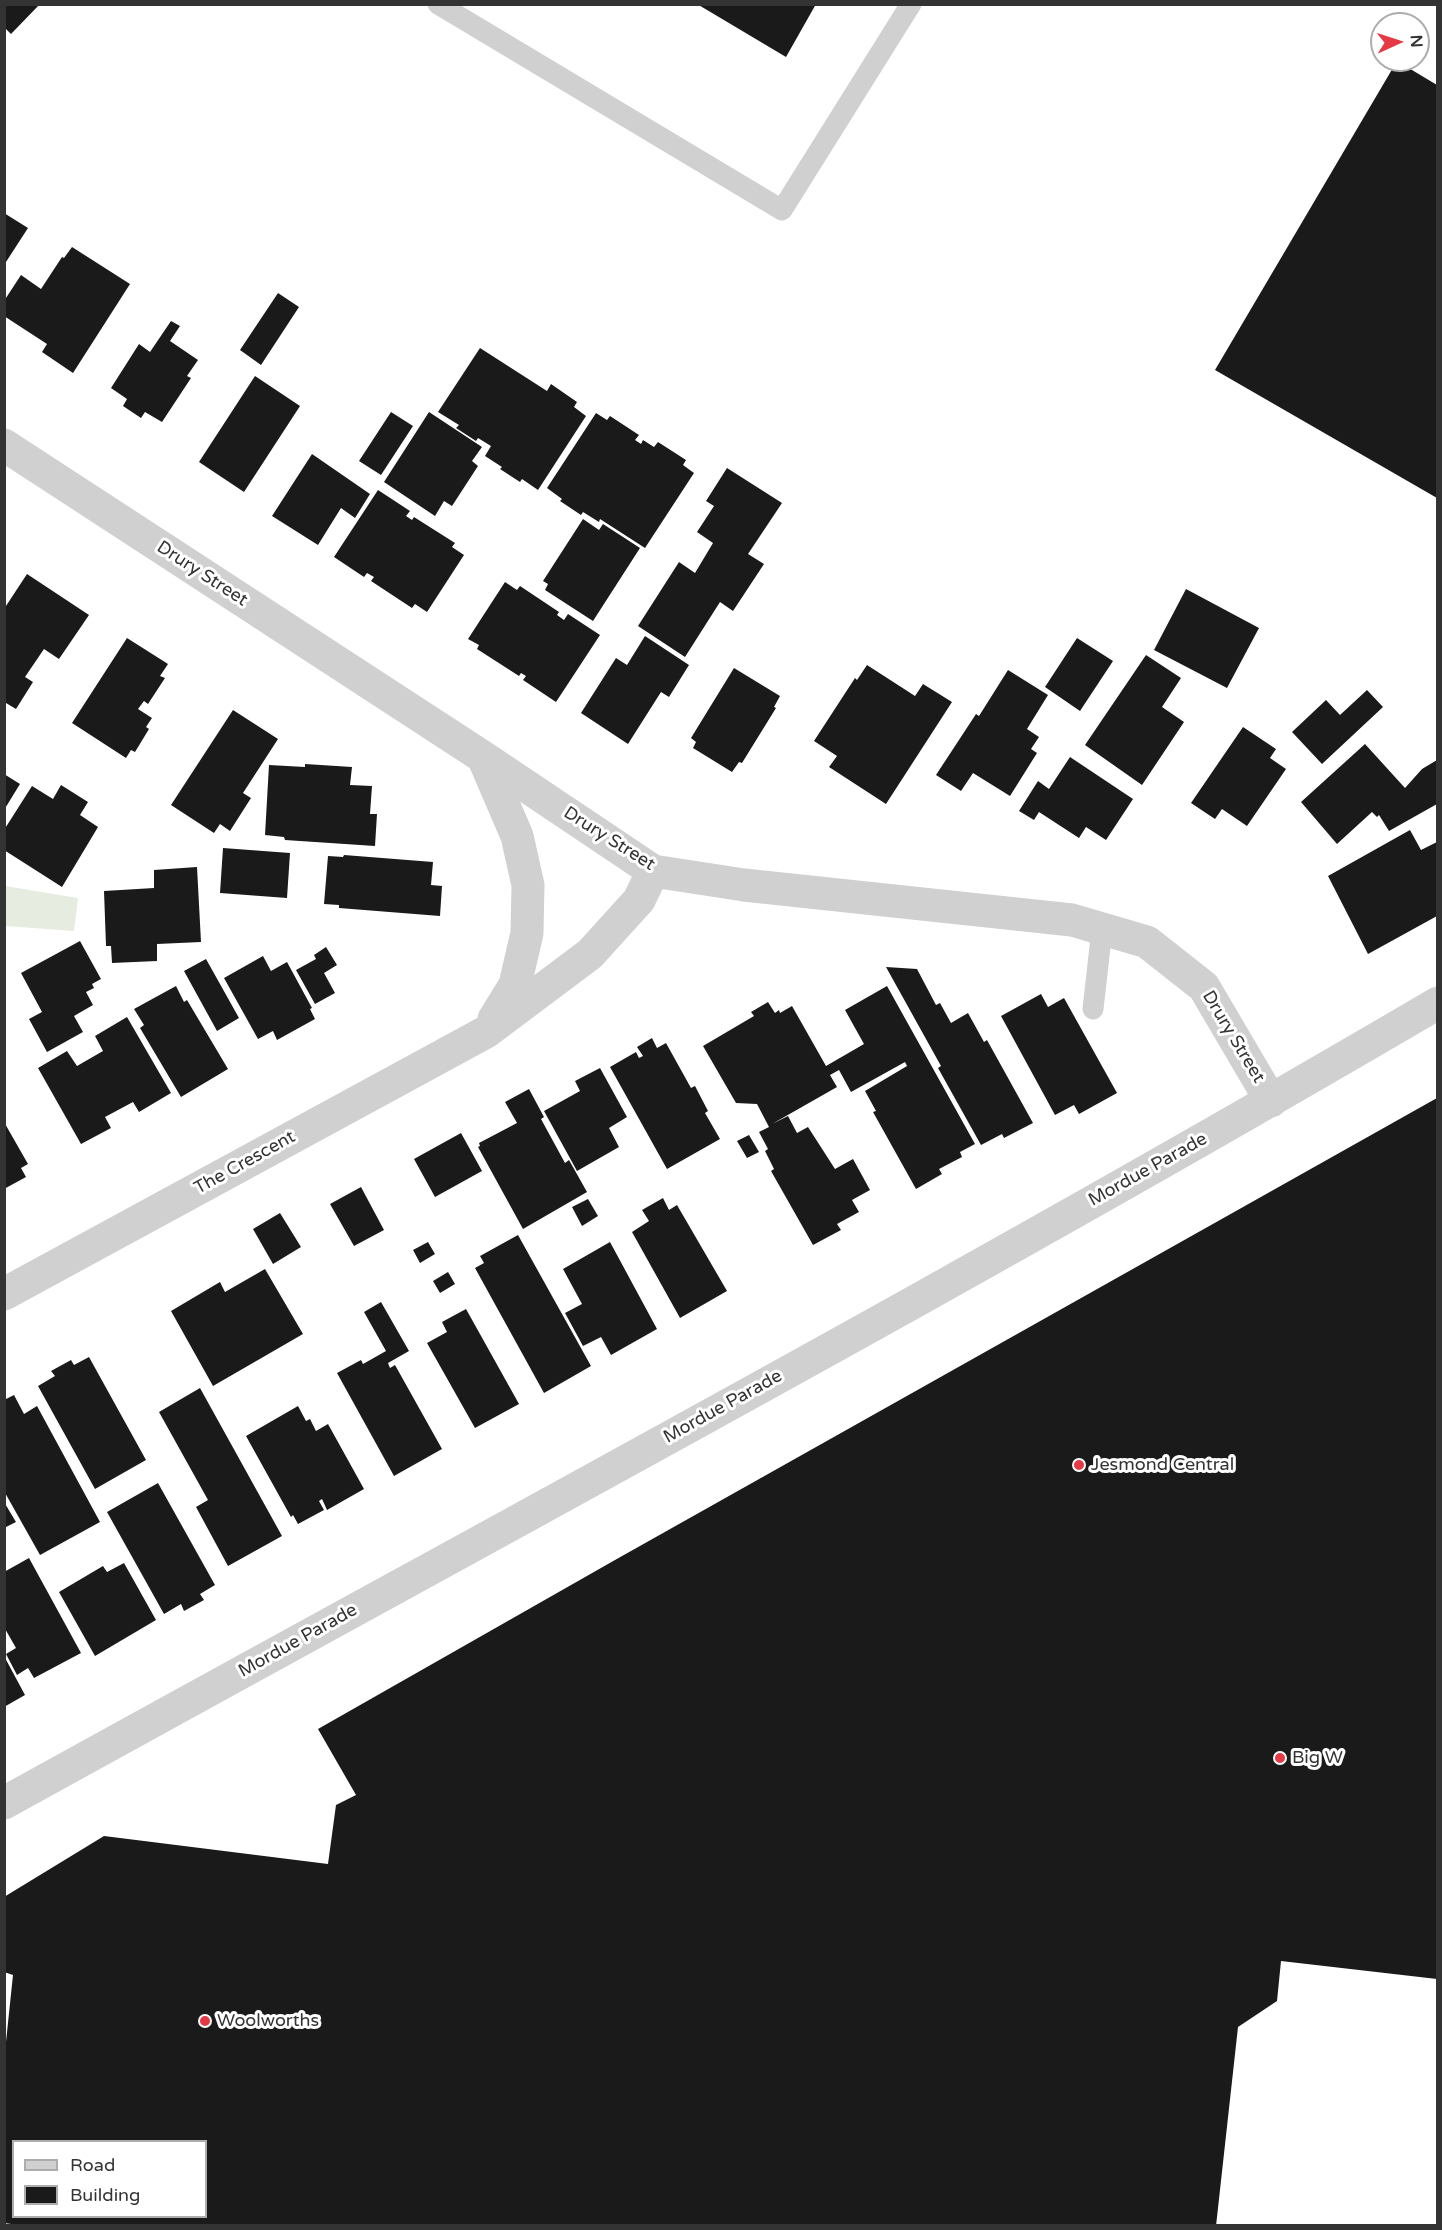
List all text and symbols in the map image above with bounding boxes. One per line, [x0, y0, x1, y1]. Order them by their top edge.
north arrow [1370, 12, 1430, 72]
text: N [1406, 34, 1426, 48]
street label: Drury Street [153, 537, 251, 611]
street label: Drury Street [559, 802, 659, 876]
street label: Drury Street [1197, 987, 1269, 1087]
street label: The Crescent [191, 1126, 299, 1200]
street label: Mordue Parade [1085, 1129, 1211, 1211]
street label: Mordue Parade [660, 1366, 786, 1448]
place label: Jesmond Central [1091, 1454, 1234, 1476]
marker: Jesmond Central [1072, 1458, 1086, 1472]
street label: Mordue Parade [235, 1600, 361, 1682]
place label: Big W [1292, 1747, 1343, 1769]
marker: Big W [1273, 1751, 1287, 1765]
place label: Woolworths [217, 2010, 319, 2032]
marker: Woolworths [198, 2014, 212, 2028]
legend [12, 2140, 207, 2218]
text: Road [70, 2154, 115, 2176]
text: Building [70, 2184, 140, 2206]

